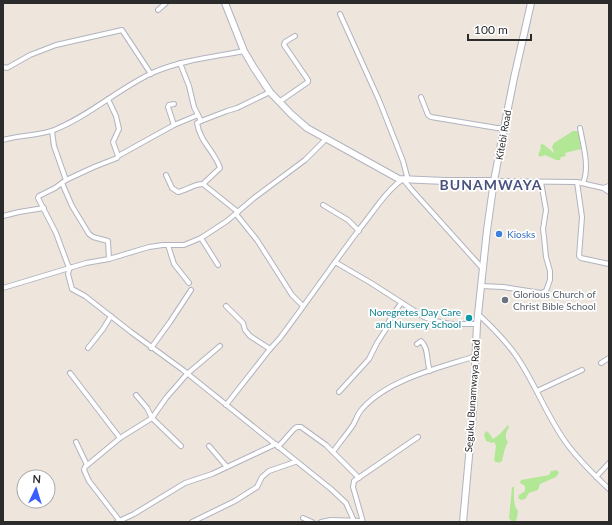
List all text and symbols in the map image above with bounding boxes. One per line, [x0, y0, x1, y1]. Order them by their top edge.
scale bar [468, 16, 531, 42]
text: 100 m [474, 22, 508, 37]
street label: Kitebi Road [493, 109, 513, 161]
district label: BUNAMWAYA [440, 176, 542, 193]
place label: Kiosks [507, 228, 535, 240]
marker: Kiosks [494, 229, 504, 239]
place label: Glorious Church of Christ Bible School [513, 288, 596, 312]
marker: Glorious Church of Christ Bible School [500, 295, 510, 305]
place label: Noregretes Day Care and Nursery School [369, 306, 461, 330]
marker: Noregretes Day Care and Nursery School [464, 313, 474, 323]
street label: Seguku Bunamwaya Road [462, 339, 482, 453]
north arrow [16, 469, 56, 509]
text: N [32, 472, 41, 485]

